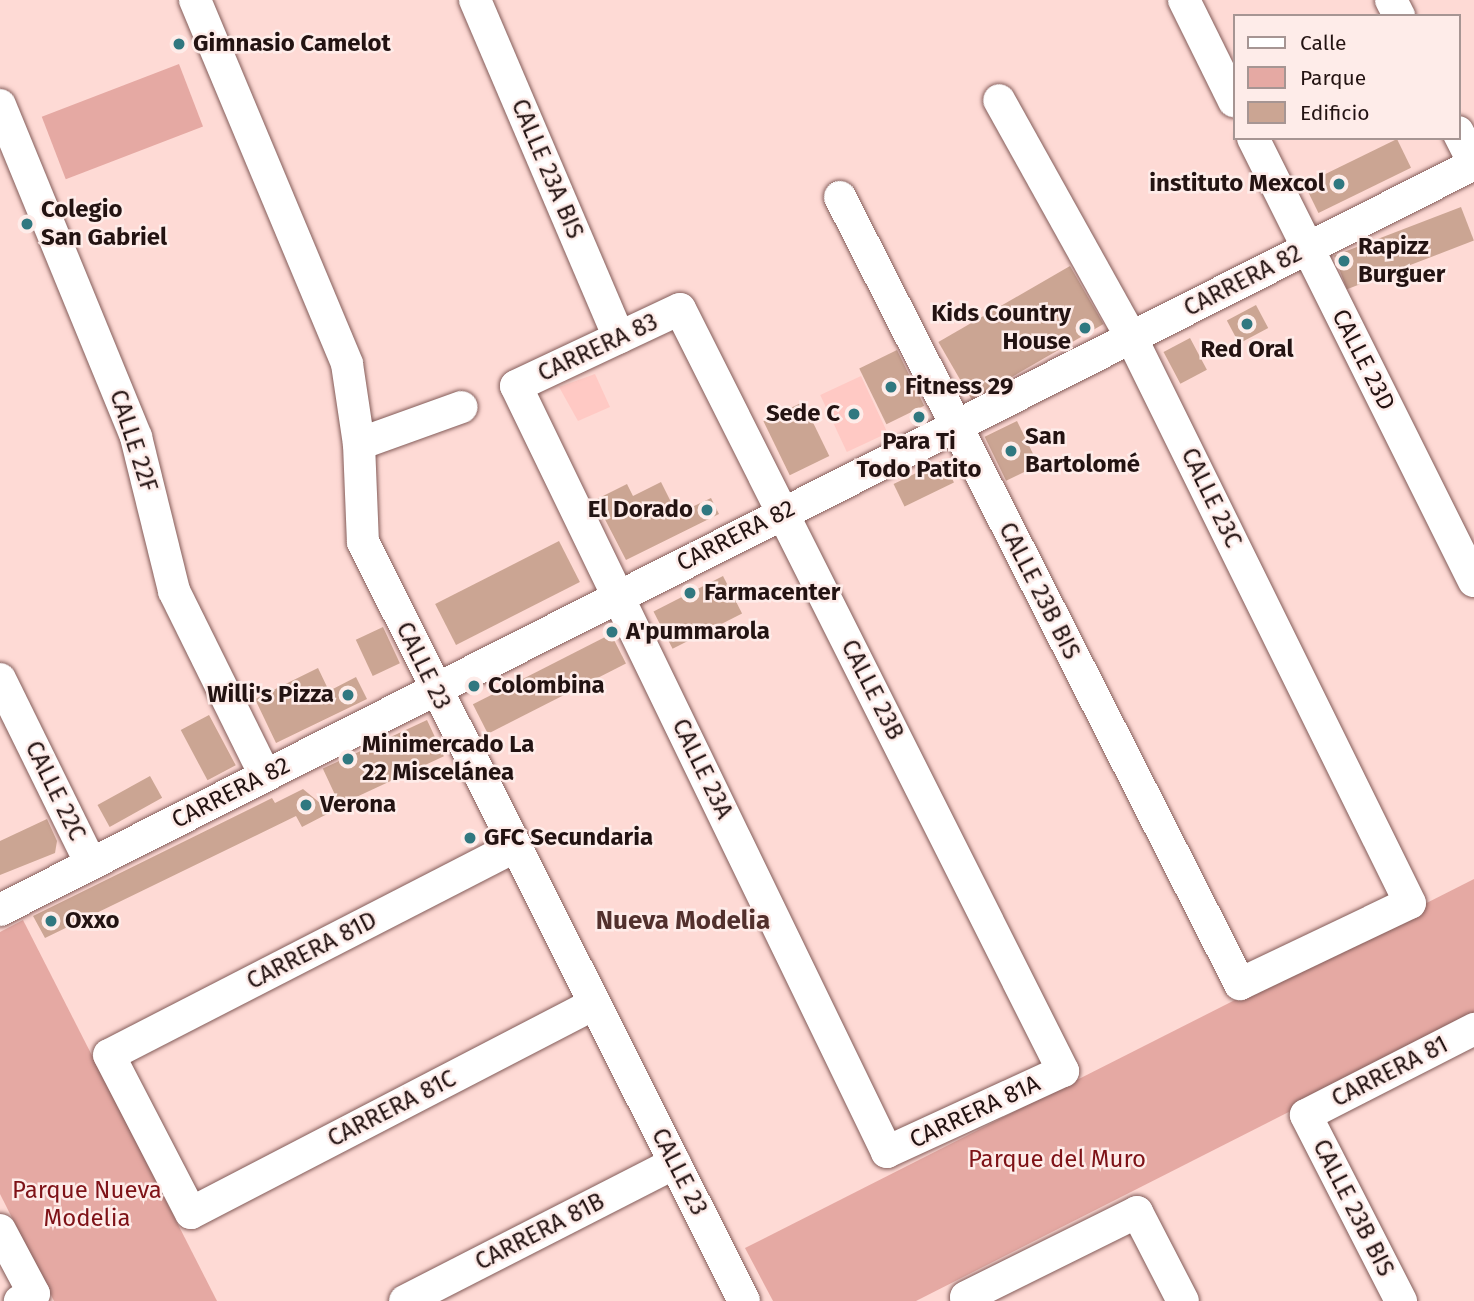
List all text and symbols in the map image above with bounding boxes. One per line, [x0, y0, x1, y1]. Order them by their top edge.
legend [1232, 14, 1460, 140]
place label: Gimnasio Camelot [193, 30, 391, 58]
text: Calle [1300, 30, 1346, 56]
marker: Gimnasio Camelot [171, 36, 187, 52]
text: Parque [1300, 65, 1366, 91]
street label: CALLE 23A BIS [505, 95, 589, 243]
text: Edificio [1300, 100, 1370, 126]
place label: instituto Mexcol [1149, 170, 1325, 198]
marker: instituto Mexcol [1331, 176, 1347, 192]
place label: Colegio San Gabriel [41, 196, 167, 252]
marker: Colegio San Gabriel [19, 216, 35, 232]
place label: Rapizz Burguer [1358, 233, 1445, 289]
street label: CARRERA 82 [1179, 239, 1307, 323]
marker: Rapizz Burguer [1336, 253, 1352, 269]
place label: Kids Country House [931, 300, 1071, 356]
street label: CALLE 23D [1325, 305, 1401, 415]
street label: CARRERA 83 [534, 308, 662, 388]
marker: Red Oral [1239, 316, 1255, 332]
marker: Kids Country House [1077, 320, 1093, 336]
place label: Red Oral [1200, 336, 1294, 364]
place label: Fitness 29 [905, 373, 1013, 401]
marker: Fitness 29 [883, 379, 899, 395]
street label: CALLE 22F [103, 386, 163, 496]
place label: Sede C [766, 400, 840, 428]
marker: Sede C [846, 406, 862, 422]
marker: Para Ti Todo Patito [911, 409, 927, 425]
place label: San Bartolomé [1025, 423, 1140, 479]
place label: Para Ti Todo Patito [857, 428, 981, 484]
marker: San Bartolomé [1003, 443, 1019, 459]
street label: CALLE 23C [1175, 443, 1247, 553]
street label: CARRERA 82 [672, 494, 800, 578]
place label: El Dorado [588, 496, 693, 524]
marker: El Dorado [699, 502, 715, 518]
street label: CALLE 23B BIS [992, 518, 1086, 664]
place label: Farmacenter [704, 579, 840, 607]
marker: Farmacenter [682, 585, 698, 601]
street label: CALLE 23 [389, 617, 457, 715]
place label: A'pummarola [626, 618, 770, 646]
marker: A'pummarola [604, 624, 620, 640]
street label: CALLE 23B [835, 635, 909, 745]
place label: Colombina [488, 672, 605, 700]
marker: Colombina [466, 678, 482, 694]
place label: Willi's Pizza [207, 681, 334, 709]
marker: Willi's Pizza [340, 687, 356, 703]
street label: CALLE 23A [665, 714, 739, 824]
place label: Minimercado La 22 Miscelánea [362, 731, 534, 787]
street label: CALLE 22C [19, 736, 91, 846]
street label: CARRERA 82 [167, 751, 295, 835]
marker: Minimercado La 22 Miscelánea [340, 751, 356, 767]
place label: Verona [320, 791, 396, 819]
marker: Verona [298, 797, 314, 813]
place label: GFC Secundaria [484, 824, 653, 852]
marker: GFC Secundaria [462, 830, 478, 846]
district label: Nueva Modelia [596, 905, 770, 937]
street label: CARRERA 81D [242, 906, 382, 996]
place label: Oxxo [65, 907, 120, 935]
marker: Oxxo [43, 913, 59, 929]
street label: CARRERA 81 [1327, 1030, 1453, 1114]
street label: CARRERA 81C [323, 1064, 461, 1154]
street label: CARRERA 81A [905, 1069, 1045, 1155]
street label: CALLE 23 [645, 1124, 713, 1220]
street label: CALLE 23B BIS [1306, 1135, 1400, 1281]
park label: Parque del Muro [968, 1146, 1146, 1174]
park label: Parque Nueva Modelia [12, 1177, 162, 1233]
street label: CARRERA 81B [471, 1187, 609, 1277]

